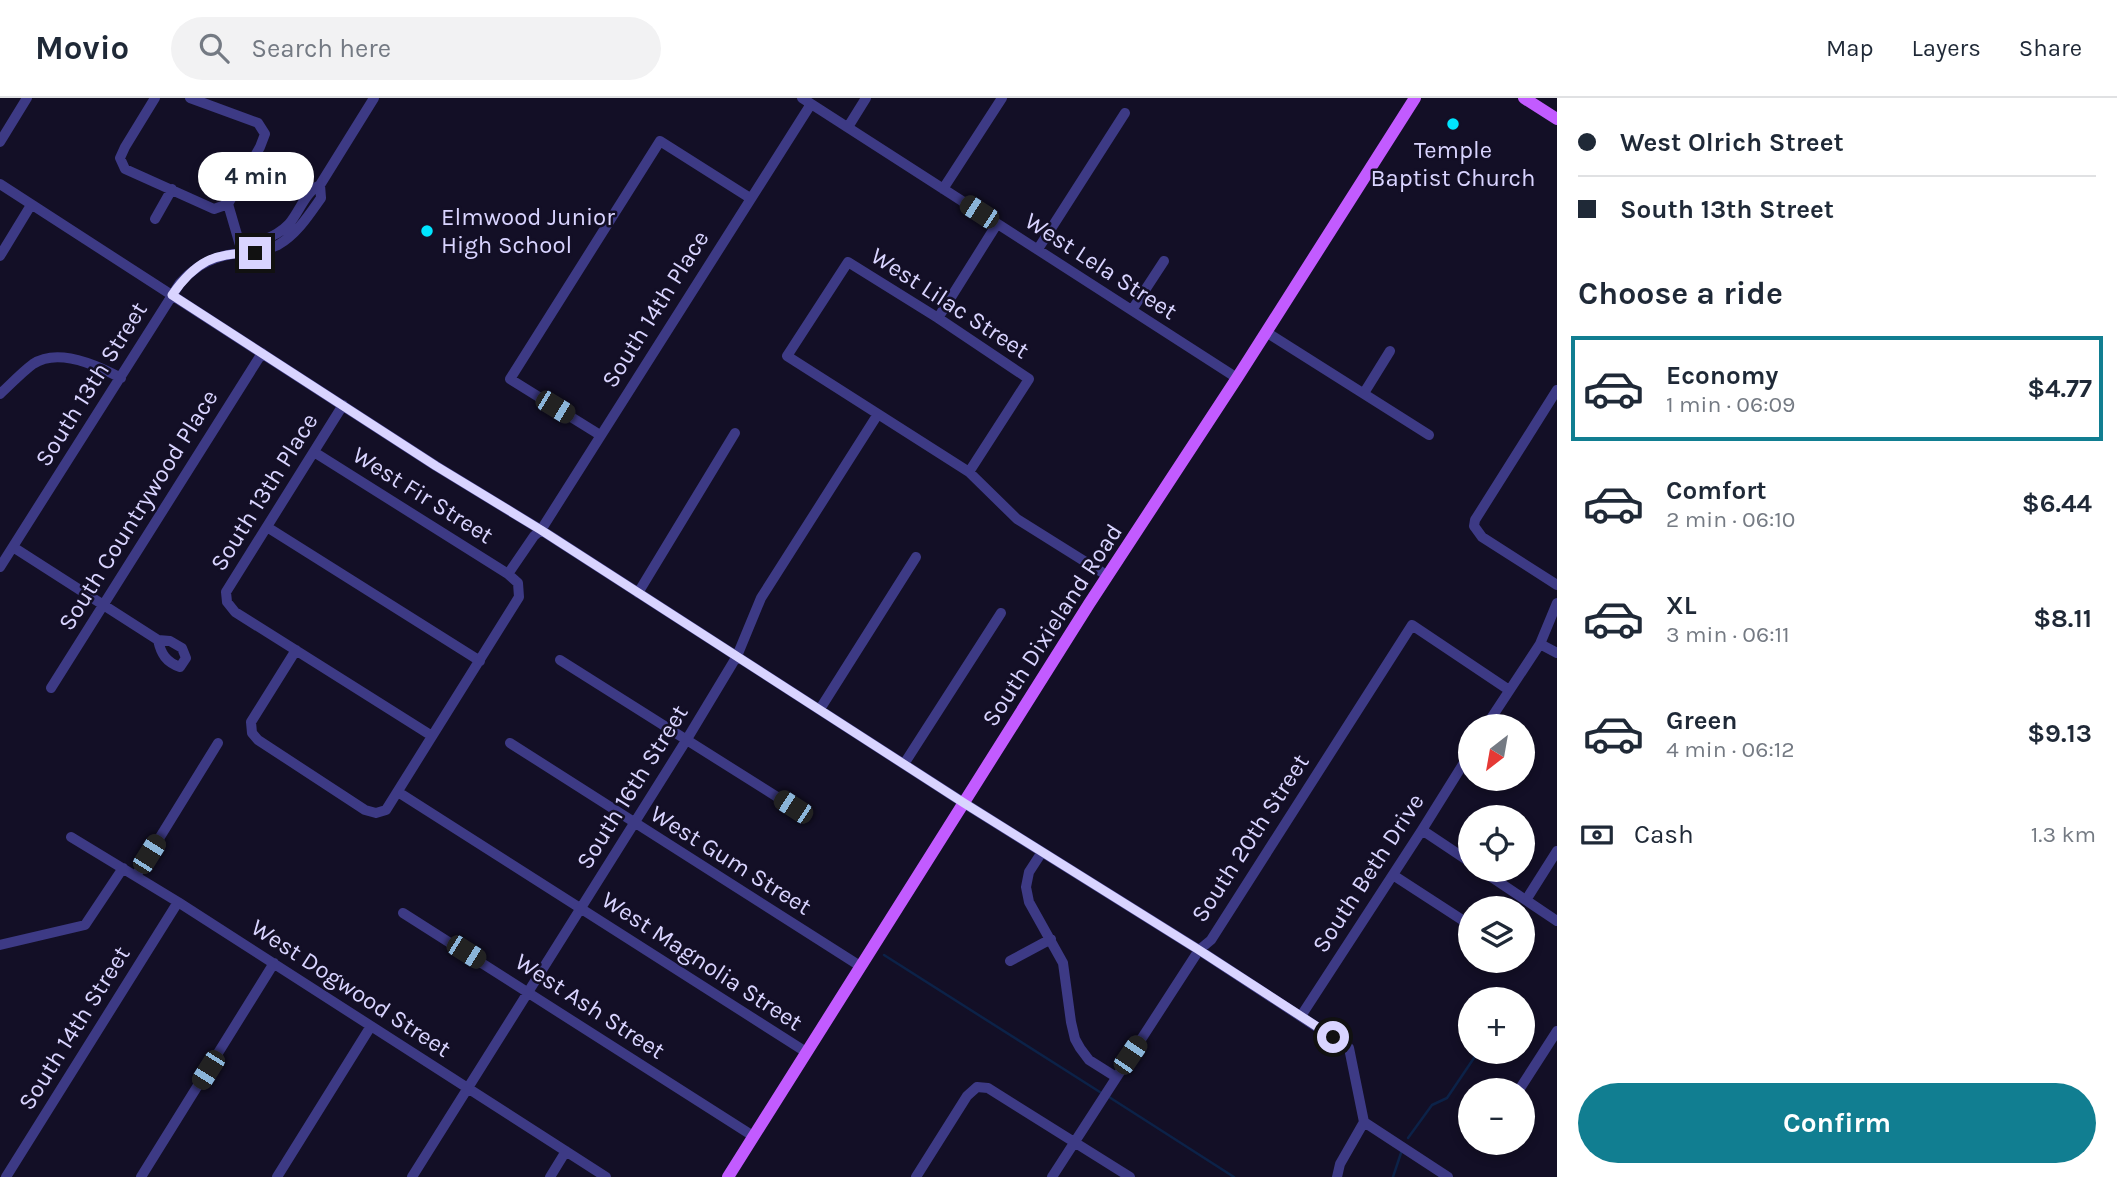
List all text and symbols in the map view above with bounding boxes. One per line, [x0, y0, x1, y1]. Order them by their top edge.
search box [171, 17, 661, 80]
text: Movio [35, 29, 129, 67]
icon: search [195, 29, 233, 67]
text: Search here [251, 33, 391, 64]
text: Map [1826, 34, 1874, 62]
text: Layers [1912, 34, 1981, 62]
text: Share [2019, 34, 2082, 62]
marker: Temple Baptist Church [1445, 116, 1461, 132]
text: West Olrich Street [1620, 127, 1844, 158]
place label: Temple Baptist Church [1371, 136, 1535, 192]
callout: 4 min [197, 152, 313, 200]
text: 4 min [224, 163, 288, 190]
car [956, 192, 1003, 232]
text: South 13th Street [1620, 194, 1834, 225]
place label: Elmwood Junior High School [441, 203, 615, 259]
street label: West Lela Street [1020, 206, 1182, 326]
marker: Elmwood Junior High School [419, 223, 435, 239]
street label: South 14th Place [595, 225, 715, 393]
route end [239, 237, 271, 269]
street label: West Lilac Street [866, 242, 1034, 364]
text: Choose a ride [1578, 275, 1783, 312]
street label: South 13th Street [29, 297, 153, 471]
icon: car [1582, 357, 1645, 420]
text: Economy [1666, 360, 1778, 391]
text: $4.77 [2027, 373, 2092, 404]
street label: South Countrywood Place [52, 384, 224, 636]
car [532, 387, 579, 427]
text: 1 min · 06:09 [1666, 391, 1795, 418]
street label: South 13th Place [204, 408, 324, 576]
street label: West Fir Street [348, 441, 498, 549]
icon: car [1582, 472, 1645, 535]
text: Comfort [1666, 475, 1767, 506]
text: $6.44 [2022, 488, 2092, 519]
text: 2 min · 06:10 [1666, 506, 1795, 533]
street label: South Dixieland Road [976, 519, 1128, 731]
icon: car [1582, 587, 1645, 650]
text: XL [1666, 590, 1697, 621]
text: $8.11 [2033, 603, 2092, 634]
text: 3 min · 06:11 [1666, 621, 1790, 648]
street label: South 16th Street [570, 700, 694, 874]
icon: car [1582, 702, 1645, 765]
text: Green [1666, 705, 1738, 736]
north arrow [1458, 714, 1535, 791]
map controls [1458, 714, 1535, 1155]
text: $9.13 [2027, 718, 2092, 749]
text: 4 min · 06:12 [1666, 736, 1795, 763]
street label: South 20th Street [1185, 749, 1315, 927]
car [770, 787, 817, 827]
street label: South Beth Drive [1306, 788, 1430, 958]
street label: West Gum Street [645, 799, 817, 921]
button: locate [1458, 805, 1535, 882]
icon: cash [1578, 816, 1616, 854]
text: Cash [1634, 819, 1694, 850]
text: 1.3 km [2031, 821, 2096, 848]
car [129, 831, 170, 877]
street label: West Magnolia Street [596, 886, 808, 1036]
button: layers [1458, 896, 1535, 973]
street label: West Dogwood Street [246, 913, 456, 1063]
car [443, 932, 490, 972]
street label: South 14th Street [12, 941, 136, 1115]
street label: West Ash Street [510, 947, 670, 1065]
button: + [1458, 987, 1535, 1064]
route start [1317, 1021, 1349, 1053]
car [1110, 1032, 1151, 1078]
car [188, 1047, 229, 1093]
button: − [1458, 1078, 1535, 1155]
button: Confirm [1578, 1083, 2096, 1163]

